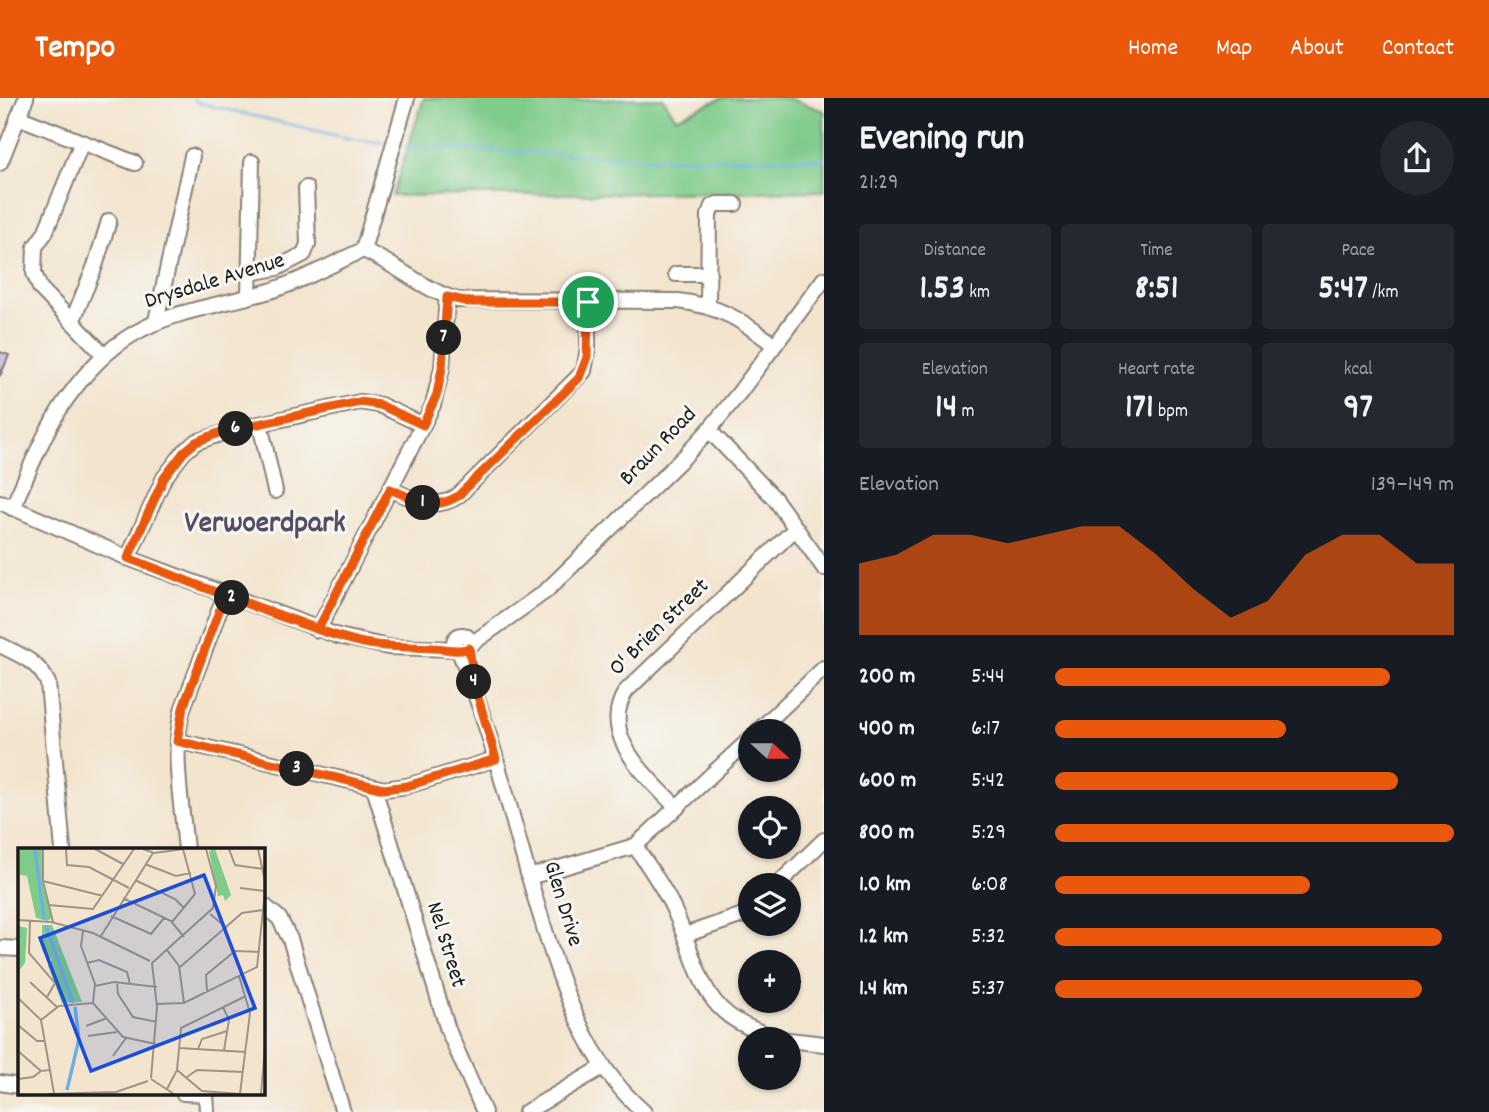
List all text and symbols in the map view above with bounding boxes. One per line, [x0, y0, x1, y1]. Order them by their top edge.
text: Tempo [35, 26, 115, 73]
text: Home [1128, 32, 1178, 66]
text: Map [1216, 32, 1252, 66]
text: About [1290, 32, 1344, 66]
text: Contact [1382, 32, 1454, 66]
text: Evening run [859, 113, 1024, 168]
button: share [1380, 121, 1454, 195]
text: 21:29 [859, 167, 899, 200]
text: Distance [924, 238, 986, 265]
text: Time [1140, 238, 1173, 265]
text: Pace [1341, 238, 1375, 265]
street label: Drysdale Avenue [141, 245, 289, 319]
text: 1.53 [920, 265, 965, 315]
text: 8:51 [1135, 265, 1178, 315]
text: 5:47 [1318, 265, 1368, 315]
pin [558, 272, 618, 332]
text: km [965, 280, 990, 307]
text: /km [1368, 280, 1398, 307]
icon: arrive [569, 283, 607, 321]
pin: 7 [426, 320, 462, 356]
text: 7 [440, 324, 447, 351]
text: Elevation [922, 357, 988, 384]
text: Heart rate [1118, 357, 1195, 384]
text: kcal [1344, 357, 1373, 384]
text: 14 [935, 384, 957, 434]
text: 171 [1125, 384, 1154, 434]
text: 97 [1343, 384, 1373, 434]
text: m [957, 399, 975, 426]
text: bpm [1154, 399, 1188, 426]
street label: Braun Road [613, 400, 705, 494]
pin: 6 [218, 412, 254, 446]
text: 6 [231, 415, 240, 442]
text: Elevation [859, 469, 939, 502]
text: 139–149 m [1371, 469, 1454, 502]
pin: 1 [406, 486, 440, 520]
text: 1 [420, 489, 425, 516]
district label: Verwoerdpark [184, 504, 346, 547]
street label: O' Brien Street [602, 571, 718, 685]
pin: 2 [215, 580, 250, 616]
text: 2 [227, 584, 236, 611]
text: 200 m [859, 661, 915, 694]
text: 5:44 [971, 661, 1005, 694]
pin: 4 [456, 664, 491, 700]
text: 4 [470, 668, 477, 695]
text: 400 m [859, 713, 915, 746]
text: 6:17 [971, 713, 1000, 746]
north arrow [738, 719, 802, 782]
map controls [738, 719, 801, 1090]
pin: 3 [280, 752, 314, 786]
text: 3 [292, 755, 301, 782]
text: 600 m [859, 765, 916, 798]
text: 5:42 [971, 765, 1005, 798]
button: locate [738, 796, 801, 859]
text: 800 m [859, 817, 914, 850]
text: 5:29 [971, 817, 1006, 850]
inset map [18, 848, 264, 1094]
street label: Glen Drive [533, 857, 591, 951]
text: 1.0 km [859, 869, 911, 902]
text: 6:08 [971, 869, 1008, 902]
button: layers [738, 873, 801, 936]
street label: Nel Street [416, 898, 474, 992]
text: 1.2 km [859, 921, 908, 954]
text: 5:32 [971, 921, 1006, 954]
button: + [738, 950, 801, 1013]
text: 1.4 km [859, 973, 908, 1006]
text: 5:37 [971, 973, 1005, 1006]
button: − [738, 1027, 801, 1090]

